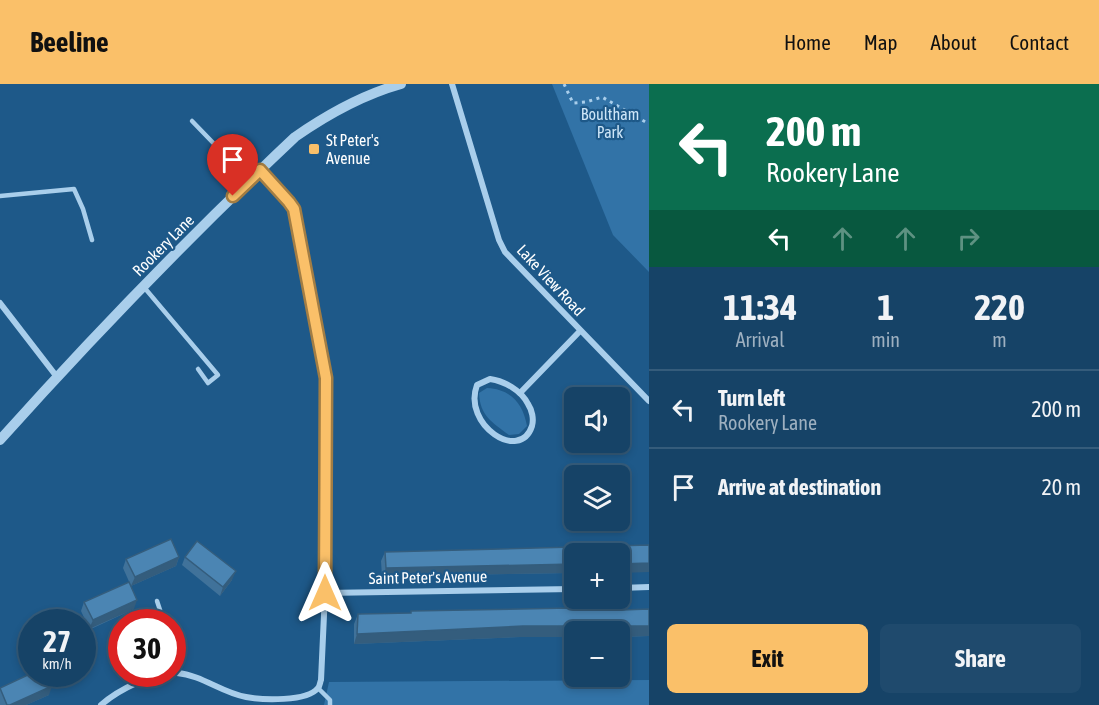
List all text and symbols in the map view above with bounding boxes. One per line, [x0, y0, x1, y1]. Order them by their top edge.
text: Beeline [30, 26, 109, 58]
text: Home [784, 30, 831, 54]
text: Map [864, 30, 898, 54]
text: About [931, 30, 977, 54]
text: Contact [1010, 30, 1069, 54]
park label: Boultham Park [581, 105, 639, 141]
text: 200 m [766, 107, 861, 155]
icon: left [667, 108, 745, 186]
place label: St Peter's Avenue [326, 131, 380, 167]
pin [207, 134, 258, 196]
marker: St Peter's Avenue [307, 142, 321, 156]
icon: arrive [216, 143, 249, 176]
text: Rookery Lane [766, 157, 900, 188]
street label: Rookery Lane [129, 211, 198, 280]
icon: left [763, 222, 796, 255]
icon: ahead [826, 222, 859, 255]
icon: ahead [889, 222, 922, 255]
icon: right [952, 222, 985, 255]
street label: Lake View Road [513, 241, 589, 319]
text: 11:34 [723, 286, 797, 328]
text: 1 [877, 286, 894, 328]
text: 220 [974, 286, 1025, 328]
text: Arrival [736, 328, 785, 351]
text: min [871, 328, 900, 351]
text: m [992, 328, 1007, 351]
text: Turn left [718, 385, 785, 411]
map controls [564, 387, 630, 687]
button: sound [564, 387, 630, 453]
icon: left [667, 393, 700, 426]
text: 200 m [1031, 396, 1081, 422]
text: Rookery Lane [718, 411, 817, 434]
button: layers [564, 465, 630, 531]
icon: arrive [667, 471, 700, 504]
text: Arrive at destination [718, 474, 881, 500]
text: 20 m [1041, 474, 1081, 500]
button: + [564, 543, 630, 609]
position arrow [293, 561, 357, 625]
street label: Saint Peter's Avenue [369, 567, 487, 587]
speed limit sign: 30 [108, 609, 186, 687]
button: − [564, 621, 630, 687]
text: 27 [43, 624, 71, 658]
button: Exit [667, 624, 868, 693]
button: Share [880, 624, 1081, 693]
text: km/h [42, 655, 72, 672]

